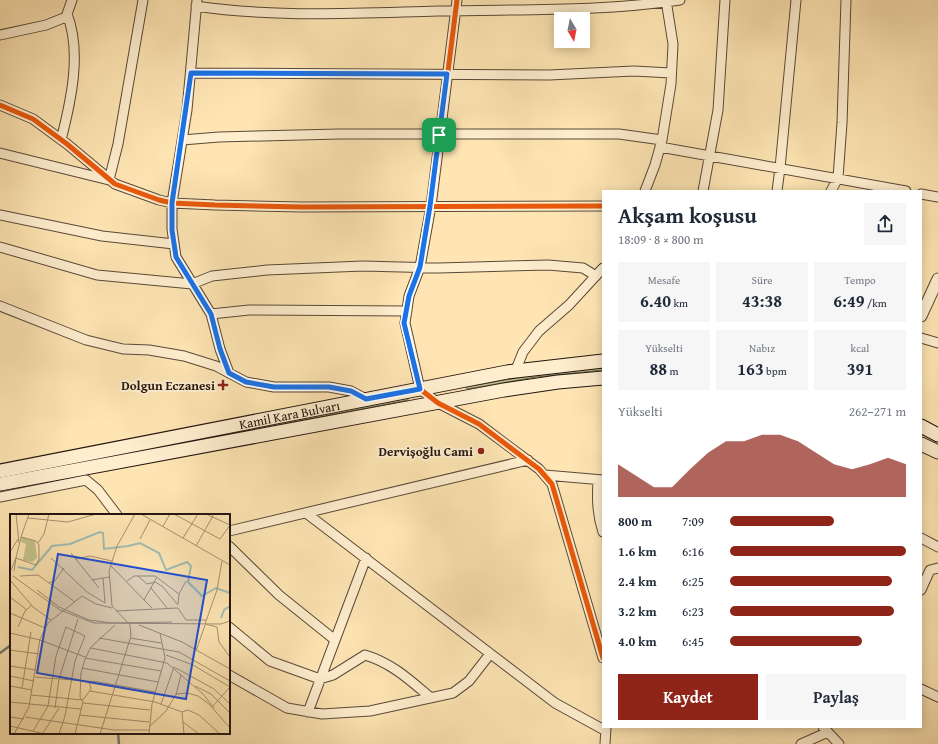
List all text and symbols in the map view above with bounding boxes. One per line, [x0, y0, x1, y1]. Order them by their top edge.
north arrow [554, 12, 590, 48]
map controls [554, 12, 590, 48]
pin [422, 118, 456, 152]
icon: arrive [428, 124, 450, 146]
text: Akşam koşusu [618, 199, 757, 231]
button: share [864, 203, 906, 245]
text: 18:09 · 8 × 800 m [618, 230, 704, 249]
text: Mesafe [648, 272, 680, 288]
text: Süre [752, 272, 772, 288]
text: Tempo [844, 272, 876, 288]
text: 6.40 [640, 288, 671, 313]
text: 43:38 [742, 288, 782, 313]
text: 6:49 [833, 288, 865, 313]
text: km [671, 295, 688, 311]
text: /km [865, 295, 887, 311]
text: Yükselti [645, 340, 683, 356]
text: Nabız [749, 340, 775, 356]
text: kcal [851, 340, 869, 356]
text: 88 [649, 356, 667, 381]
text: 163 [737, 356, 764, 381]
text: 391 [847, 356, 873, 381]
text: m [667, 363, 679, 379]
text: bpm [764, 363, 787, 379]
place label: Dolgun Eczanesi [121, 376, 215, 395]
marker: Dolgun Eczanesi [218, 380, 228, 390]
street label: Kamil Kara Bulvarı [238, 395, 342, 434]
text: Yükselti [618, 402, 663, 421]
text: 262–271 m [849, 402, 906, 421]
place label: Dervişoğlu Cami [379, 442, 473, 461]
marker: Dervişoğlu Cami [476, 446, 486, 456]
text: 800 m [618, 512, 652, 531]
text: 7:09 [682, 512, 704, 531]
inset map [10, 514, 230, 734]
text: 1.6 km [618, 542, 657, 561]
text: 6:16 [682, 542, 704, 561]
text: 2.4 km [618, 572, 657, 591]
text: 6:25 [682, 572, 704, 591]
text: 3.2 km [618, 602, 657, 621]
text: 6:23 [682, 602, 704, 621]
text: 4.0 km [618, 632, 657, 651]
text: 6:45 [682, 632, 704, 651]
button: Kaydet [618, 674, 758, 720]
button: Paylaş [766, 674, 906, 720]

